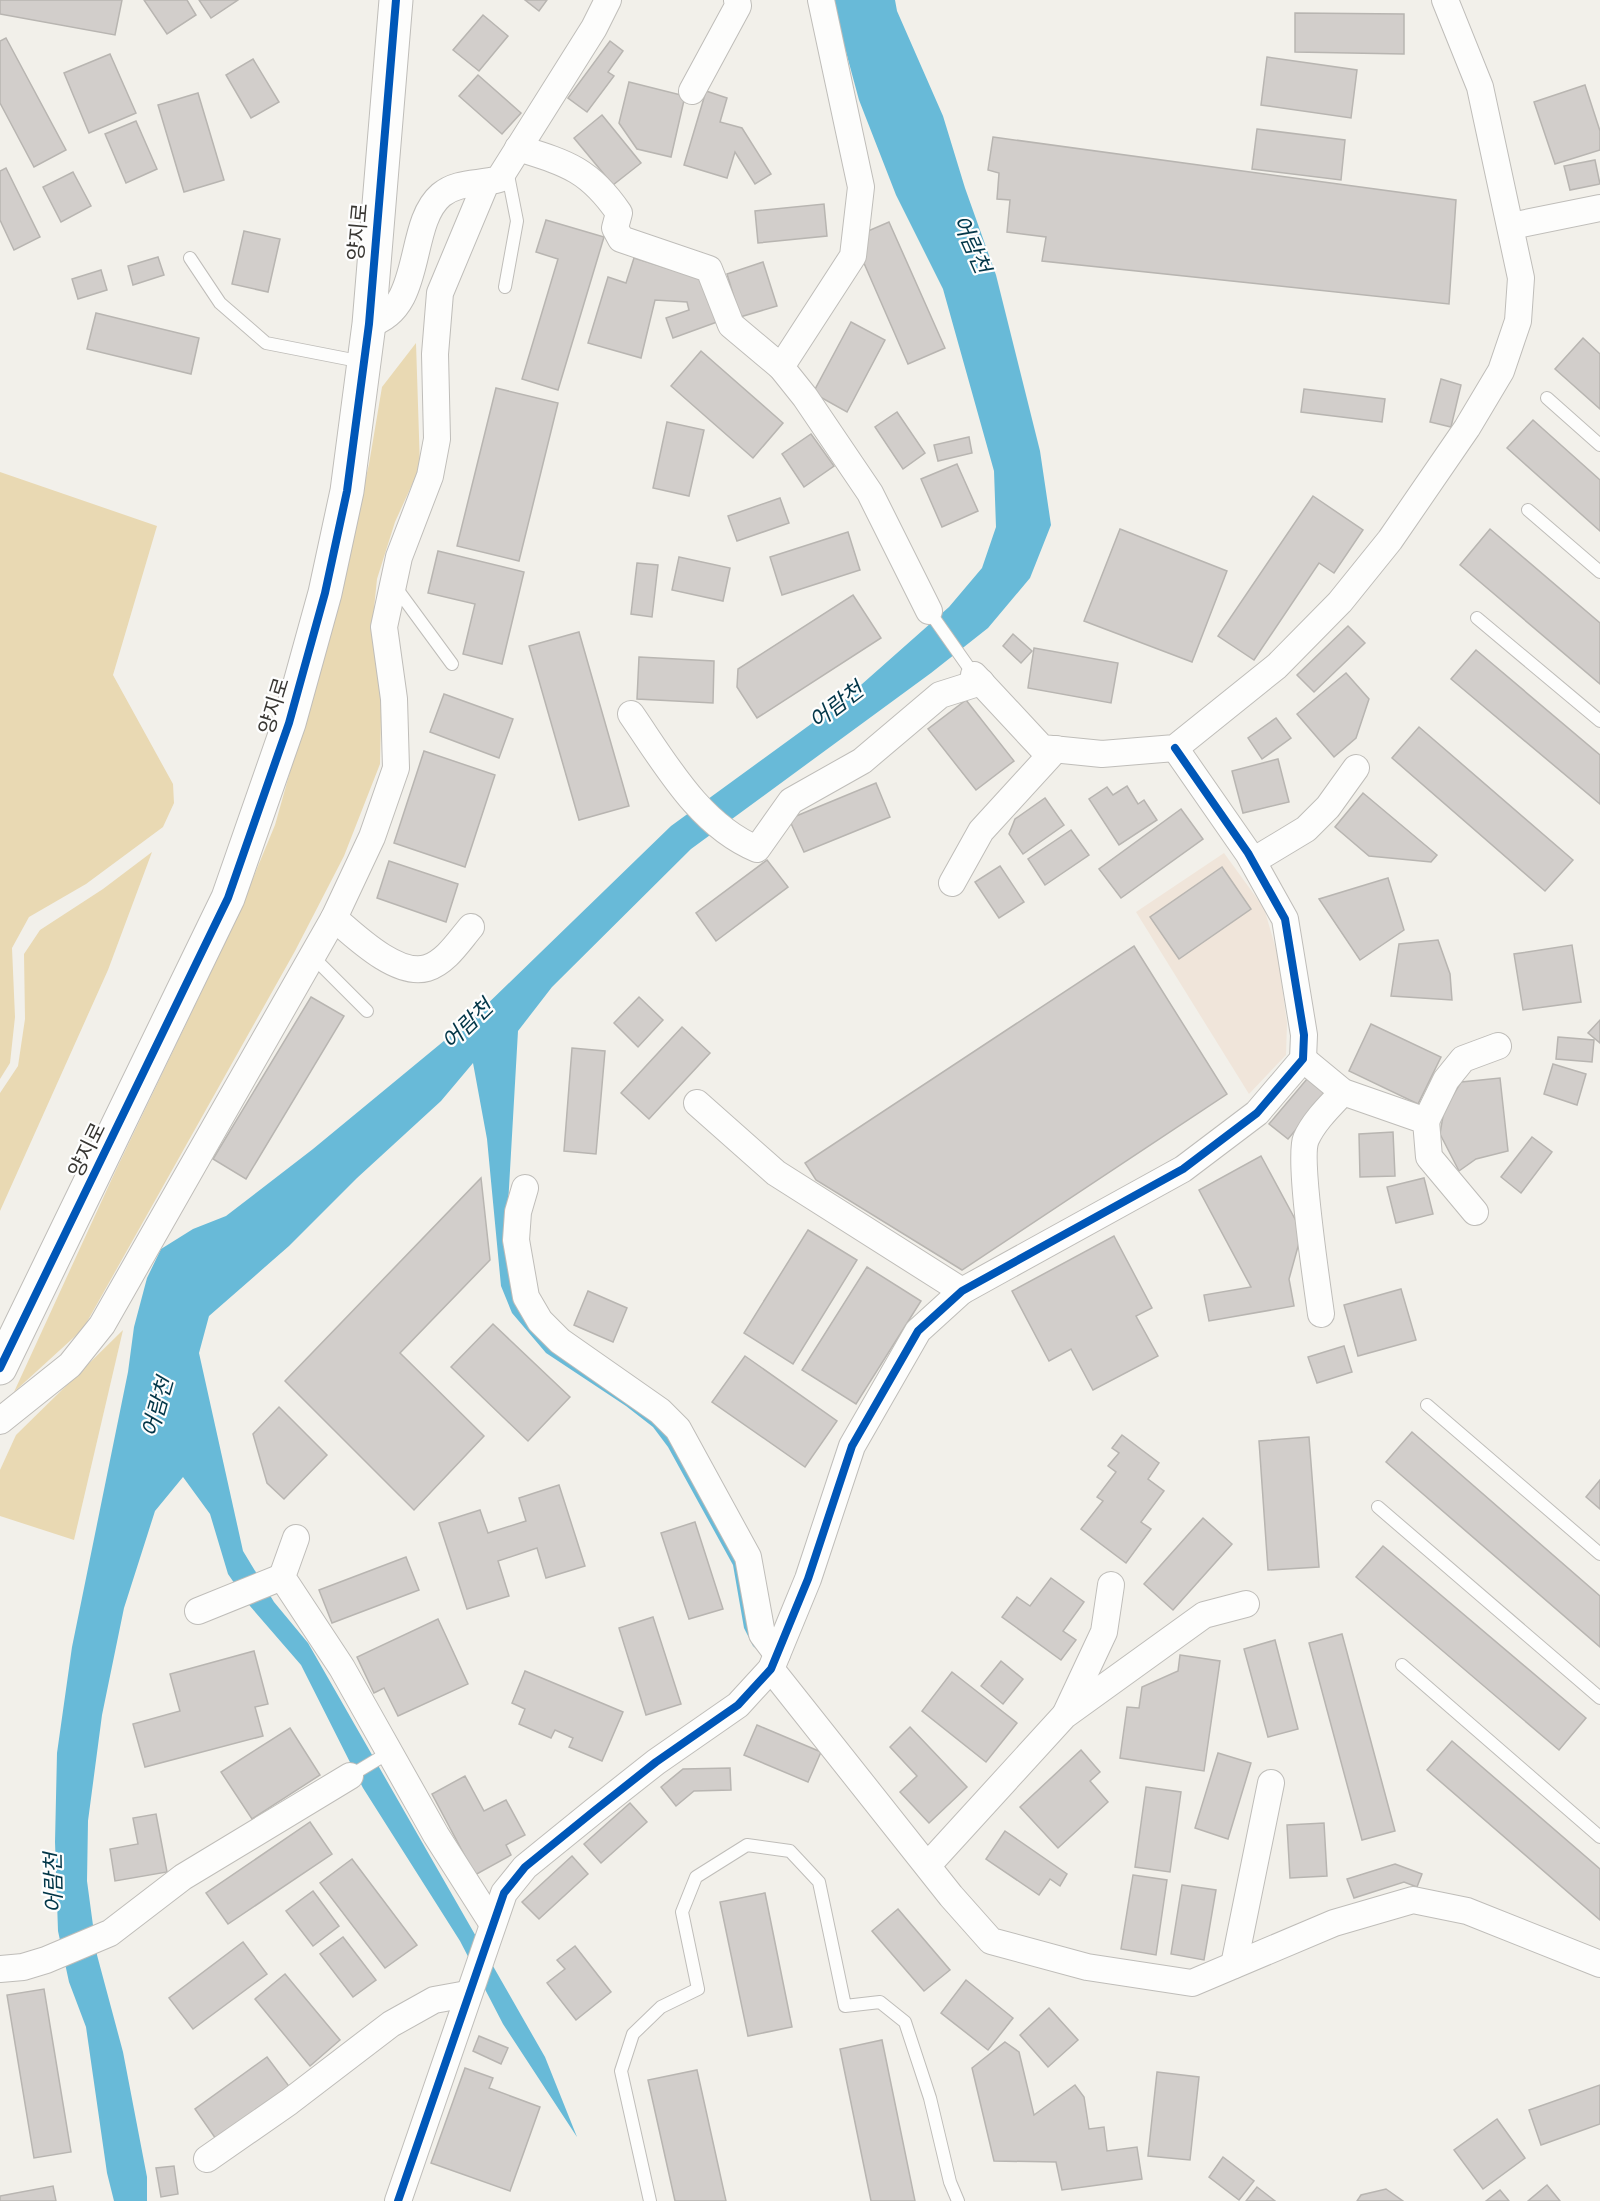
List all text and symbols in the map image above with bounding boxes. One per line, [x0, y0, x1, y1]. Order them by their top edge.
street label: 양지로 [343, 202, 372, 262]
water label: 어람천 [947, 211, 997, 280]
street label: 양지로 [253, 674, 294, 737]
water label: 어람천 [804, 675, 871, 734]
water label: 어람천 [436, 992, 501, 1055]
street label: 양지로 [63, 1118, 110, 1181]
water label: 어람천 [136, 1372, 180, 1440]
water label: 어람천 [39, 1850, 68, 1914]

